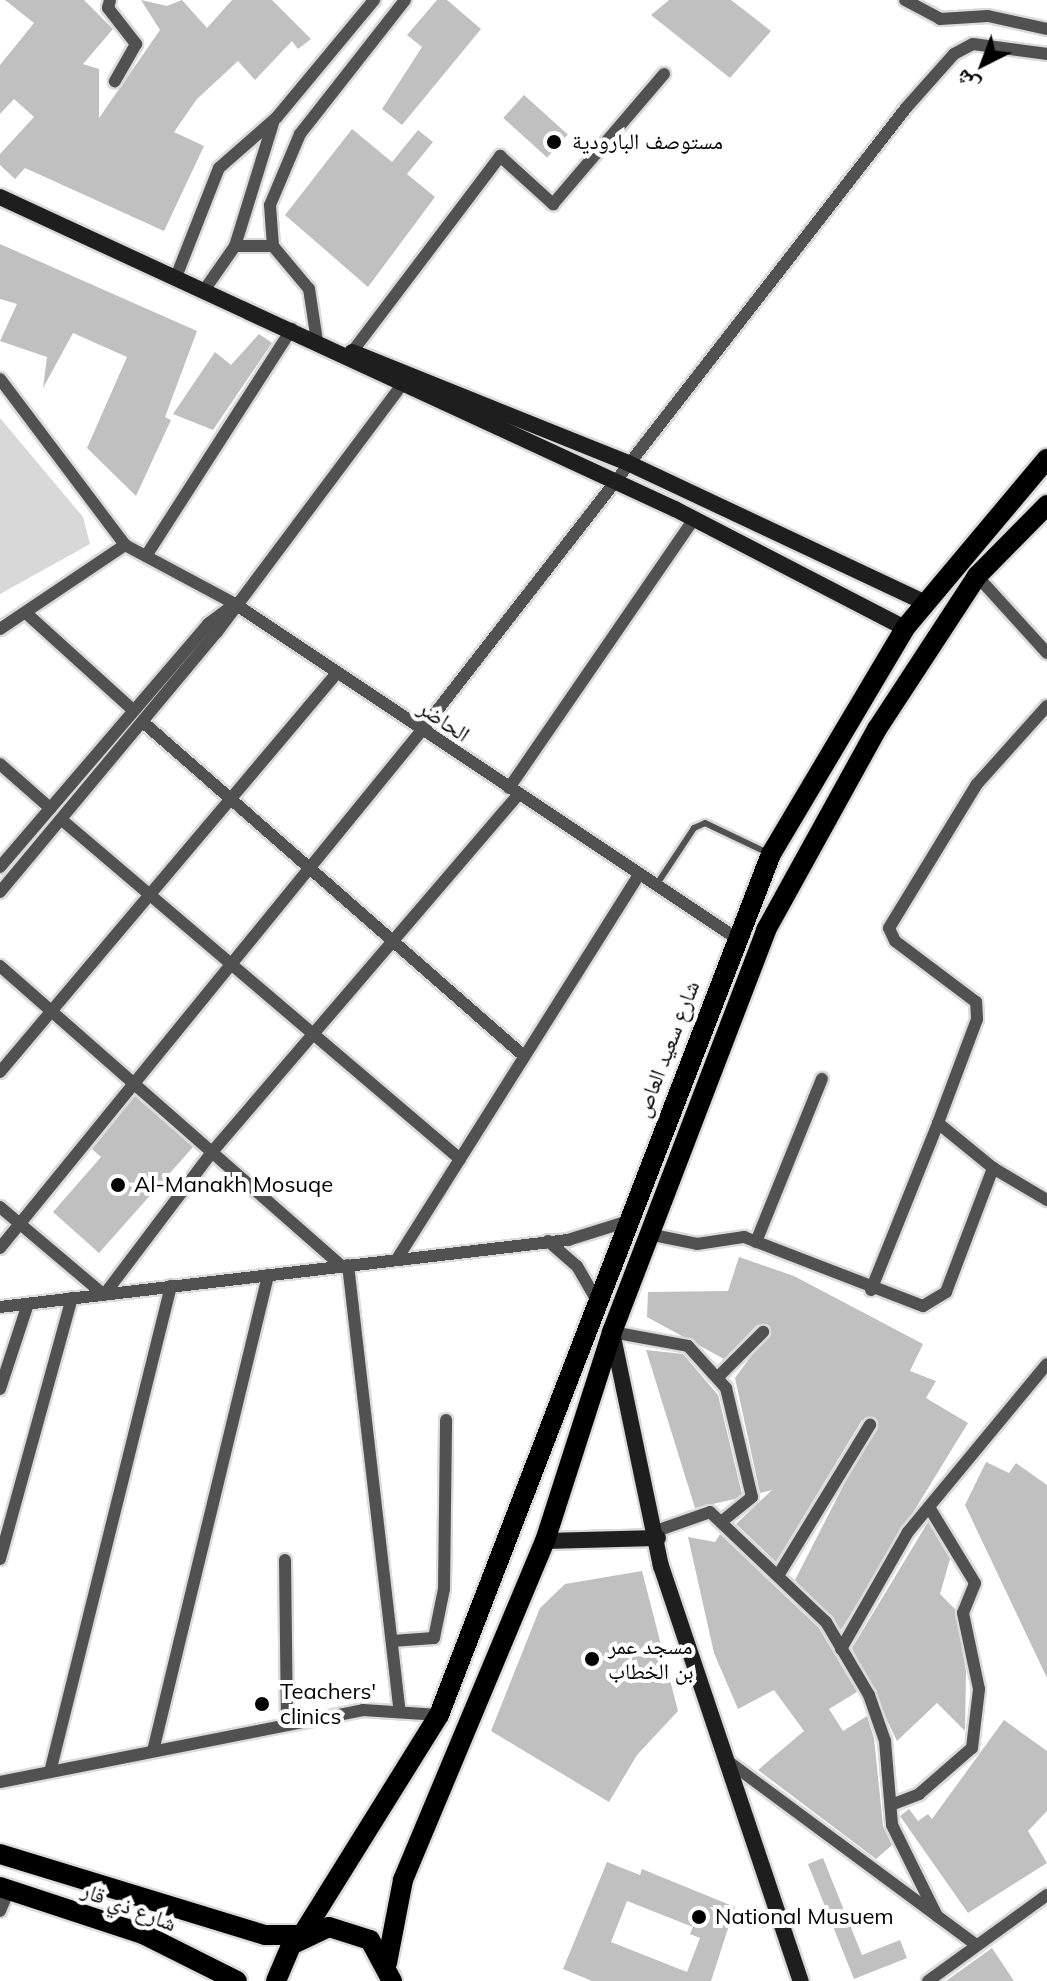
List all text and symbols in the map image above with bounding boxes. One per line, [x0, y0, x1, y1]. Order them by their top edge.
north arrow [943, 24, 1023, 104]
text: ش [949, 64, 985, 100]
place label: مستوصف البارودية [572, 129, 723, 155]
marker: مستوصف البارودية [543, 131, 565, 153]
street label: الحاضر [413, 694, 475, 748]
street label: شارع سعيد العاص [629, 977, 705, 1121]
place label: Al-Manakh Mosuqe [134, 1172, 333, 1198]
marker: Al-Manakh Mosuqe [109, 1176, 127, 1194]
place label: مسجد عمر بن الخطاب [608, 1633, 694, 1684]
marker: مسجد عمر بن الخطاب [583, 1650, 601, 1668]
place label: Teachers' clinics [280, 1678, 376, 1730]
marker: Teachers' clinics [251, 1693, 273, 1715]
street label: شارع ذي قار [78, 1877, 180, 1937]
place label: National Musuem [715, 1904, 894, 1930]
marker: National Musuem [690, 1908, 708, 1926]

